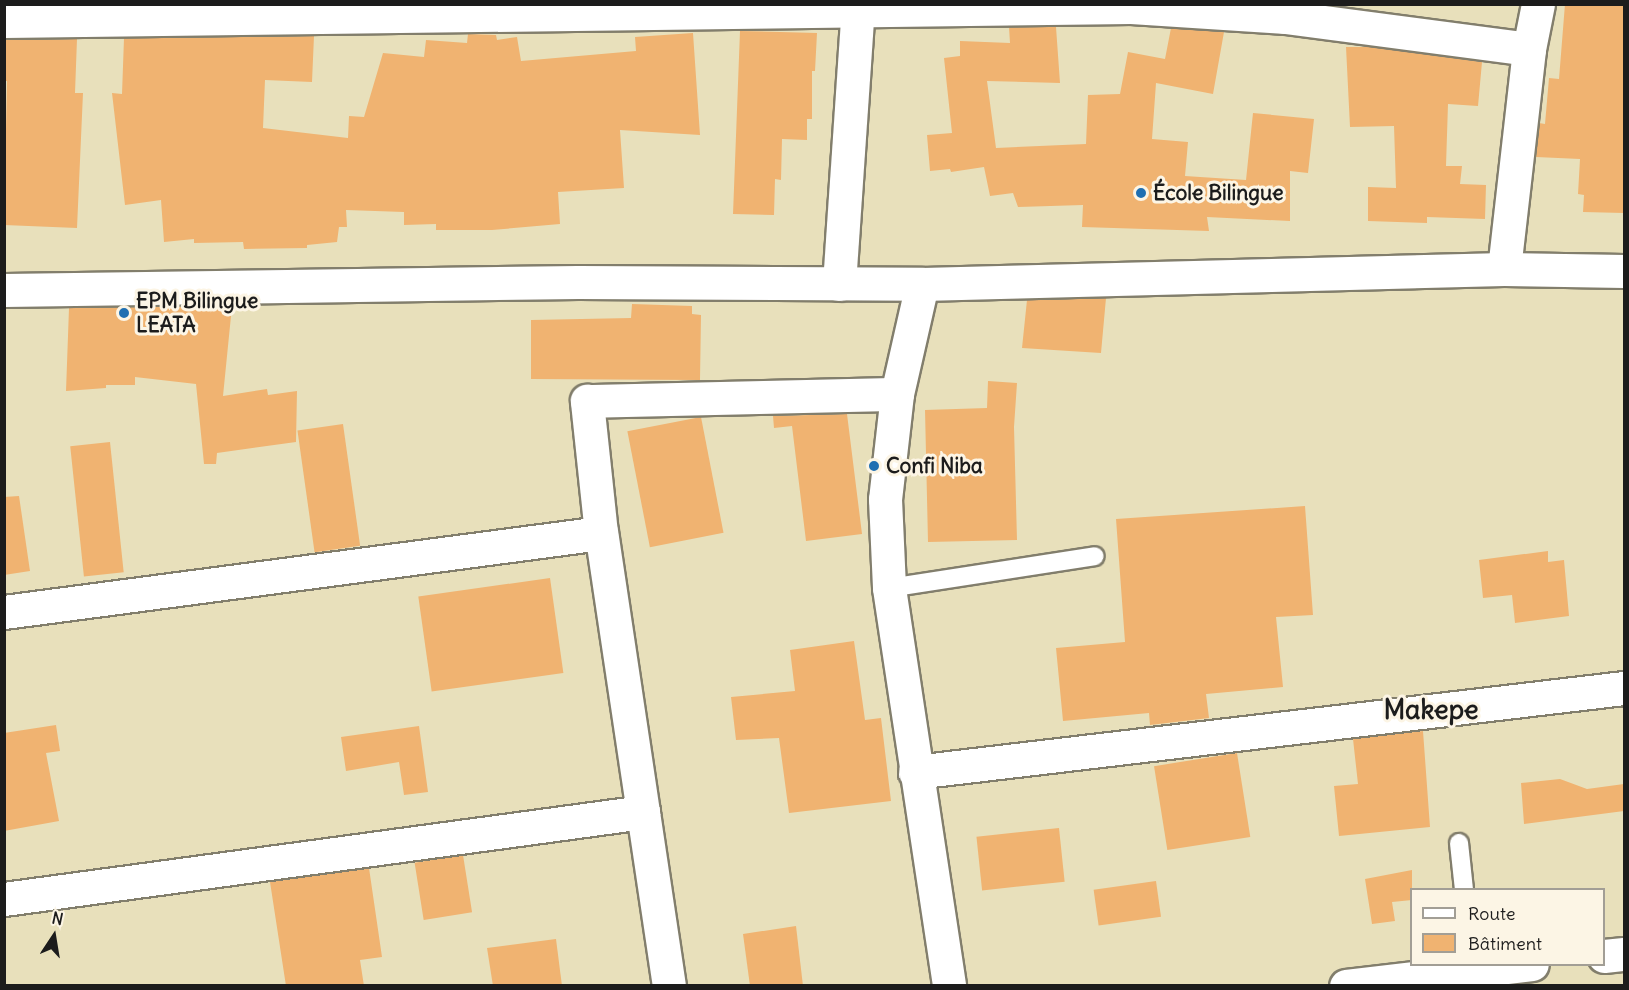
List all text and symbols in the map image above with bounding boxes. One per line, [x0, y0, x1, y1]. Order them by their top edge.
place label: École Bilingue [1153, 180, 1284, 206]
marker: École Bilingue [1134, 186, 1148, 200]
place label: EPM Bilingue LEATA [136, 288, 258, 338]
marker: EPM Bilingue LEATA [117, 306, 131, 320]
place label: Confi Niba [886, 453, 983, 479]
marker: Confi Niba [867, 459, 881, 473]
district label: Makepe [1383, 694, 1479, 726]
legend [1410, 888, 1605, 966]
text: Route [1468, 902, 1516, 925]
north arrow [24, 906, 84, 966]
text: N [50, 907, 65, 929]
text: Bâtiment [1468, 932, 1542, 955]

